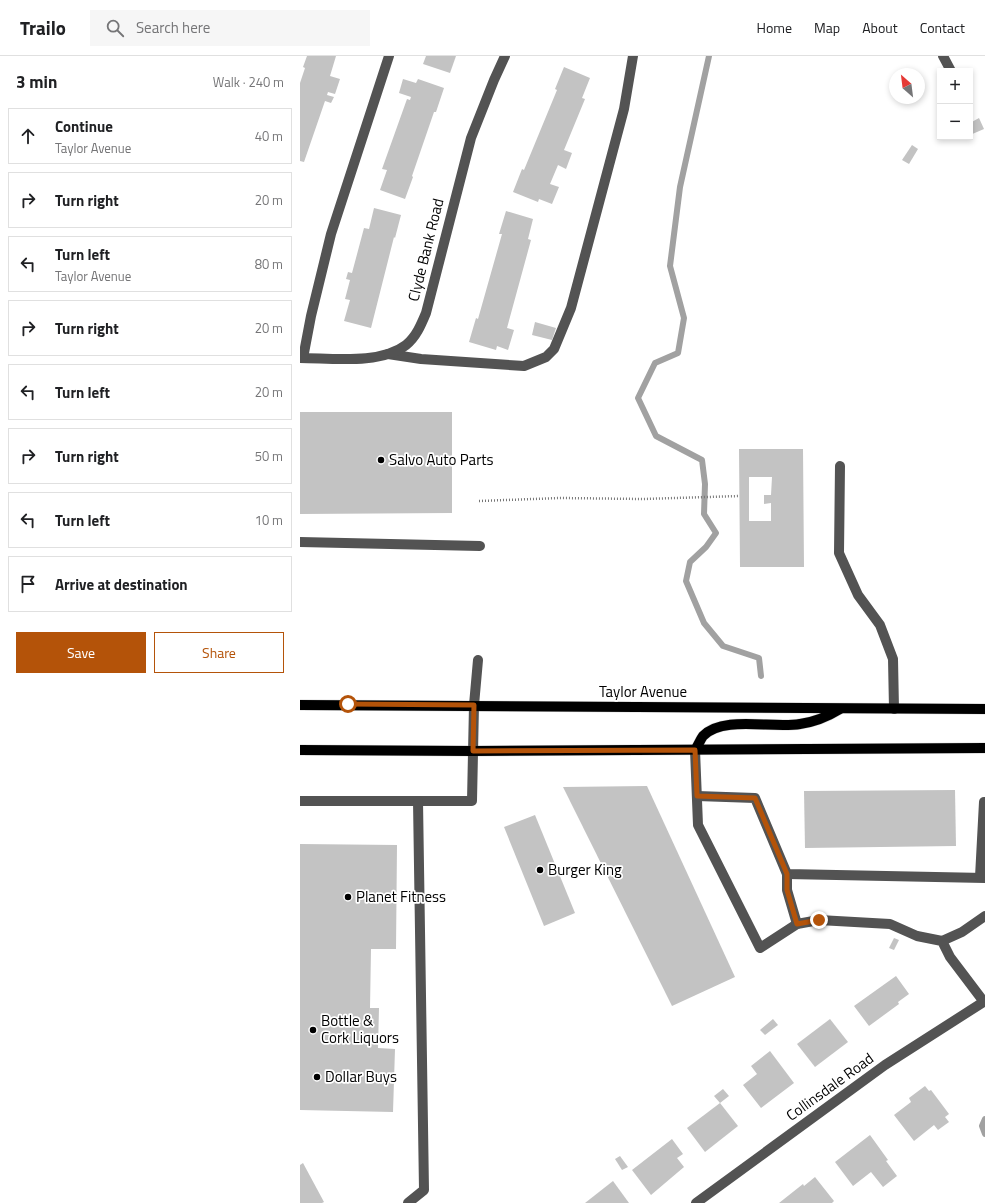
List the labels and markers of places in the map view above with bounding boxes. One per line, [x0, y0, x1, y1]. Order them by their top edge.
place label: Salvo Auto Parts [389, 448, 494, 471]
marker: Salvo Auto Parts [376, 455, 386, 465]
place label: Burger King [548, 858, 622, 881]
marker: Burger King [535, 865, 545, 875]
place label: Planet Fitness [356, 885, 446, 908]
marker: Planet Fitness [343, 892, 353, 902]
place label: Bottle & Cork Liquors [321, 1009, 399, 1049]
marker: Bottle & Cork Liquors [308, 1025, 318, 1035]
place label: Dollar Buys [325, 1065, 397, 1088]
marker: Dollar Buys [312, 1072, 322, 1082]

